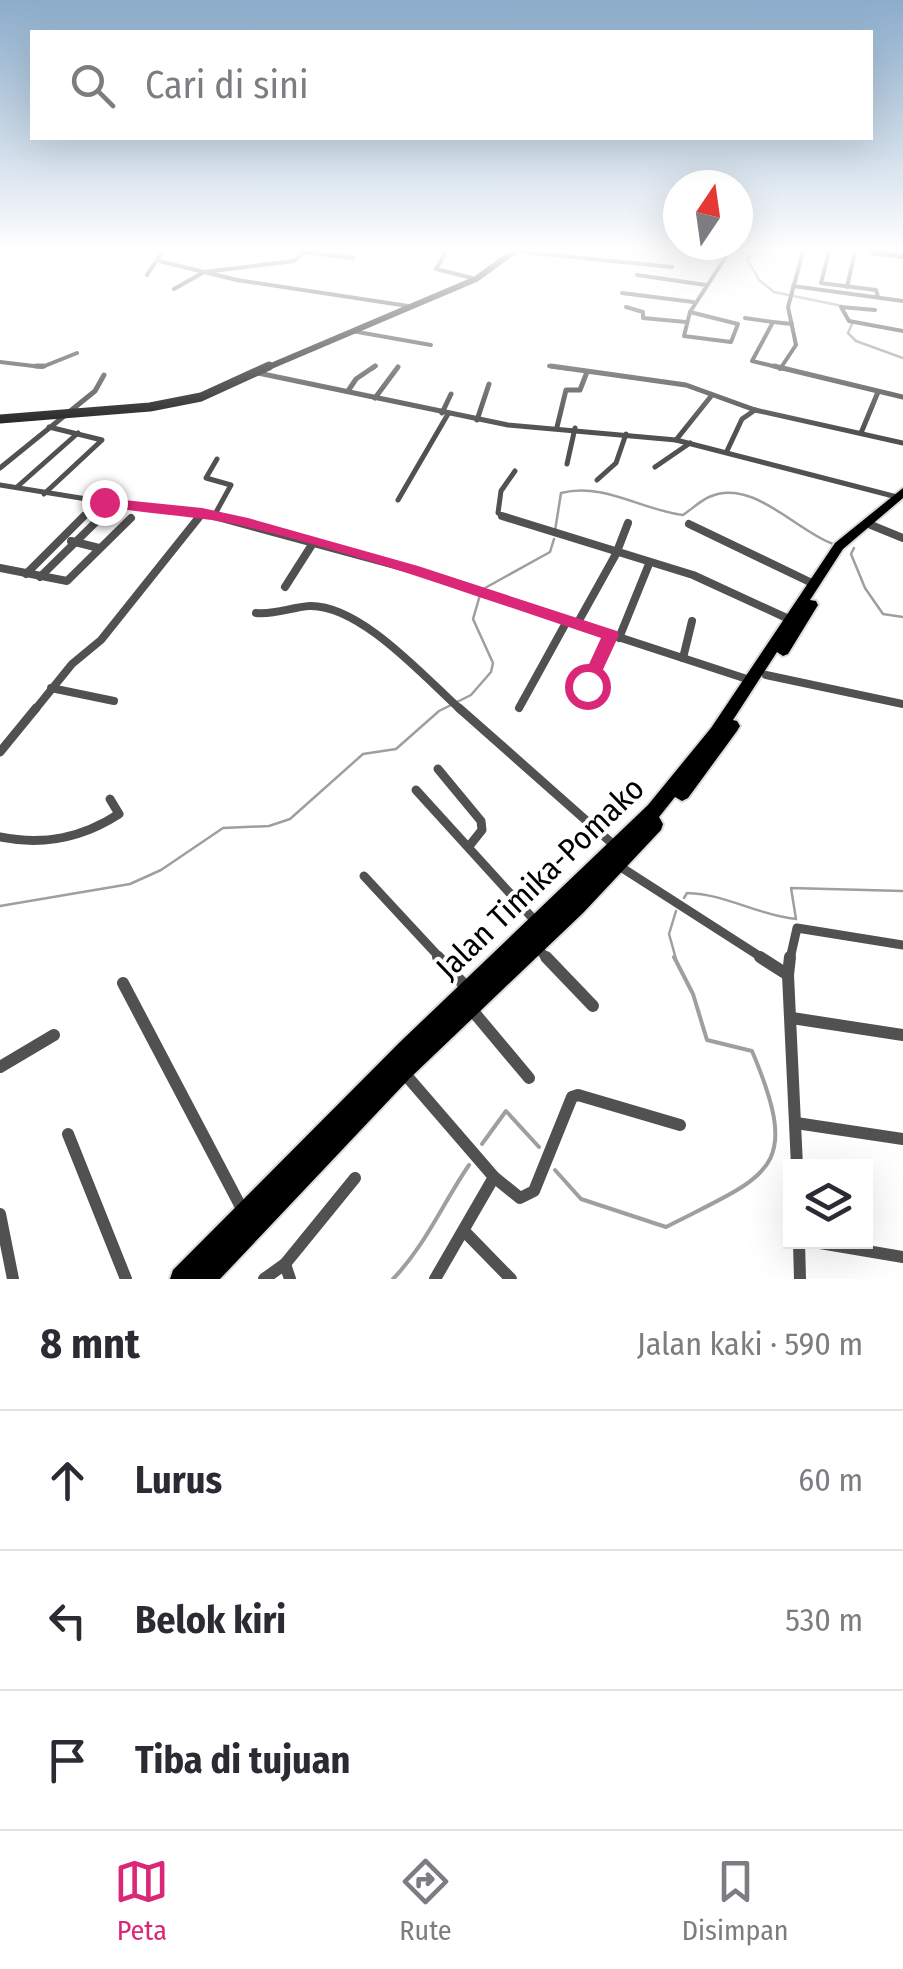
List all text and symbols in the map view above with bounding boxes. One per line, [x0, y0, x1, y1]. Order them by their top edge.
search box [30, 30, 873, 140]
icon: search [65, 58, 120, 113]
text: Cari di sini [145, 62, 309, 108]
north arrow [663, 170, 753, 260]
route end [82, 480, 128, 526]
route start [565, 664, 611, 710]
street label: Jalan Timika-Pomako [428, 769, 652, 987]
map controls [783, 1159, 873, 1249]
button: layers [783, 1159, 873, 1249]
text: 8 mnt [40, 1319, 140, 1369]
text: Jalan kaki · 590 m [637, 1325, 863, 1363]
icon: ahead [40, 1453, 95, 1508]
text: Lurus [135, 1457, 222, 1503]
text: 60 m [798, 1461, 863, 1499]
icon: left [40, 1593, 95, 1648]
text: Belok kiri [135, 1597, 286, 1643]
text: 530 m [785, 1601, 863, 1639]
icon: arrive [40, 1733, 95, 1788]
text: Tiba di tujuan [135, 1737, 351, 1783]
tab: Peta [114, 1854, 169, 1947]
tab: Rute [398, 1854, 453, 1947]
tab: Disimpan [682, 1854, 789, 1947]

